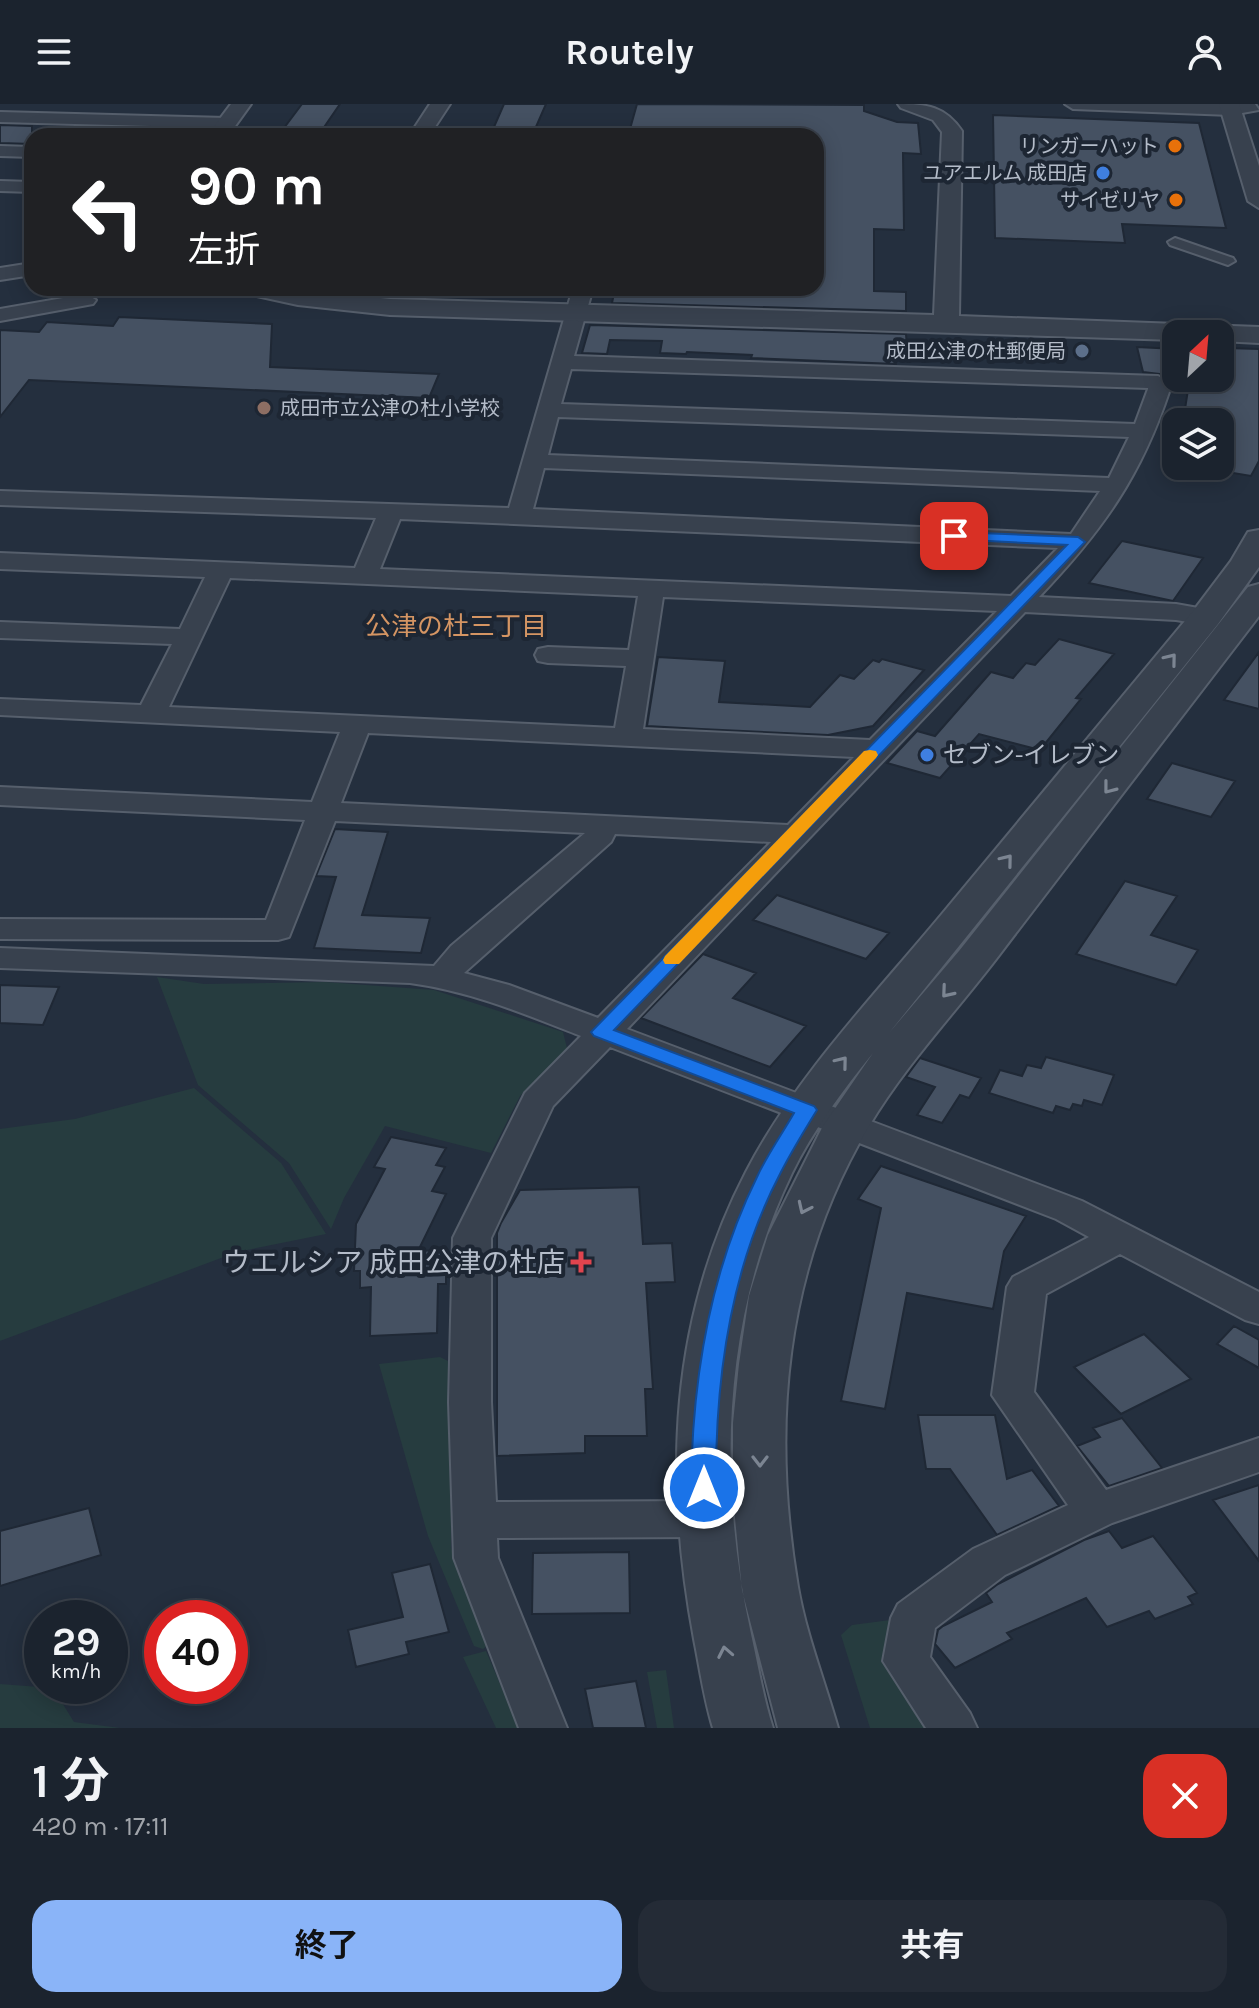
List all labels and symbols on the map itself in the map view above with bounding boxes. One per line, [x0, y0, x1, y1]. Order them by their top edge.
place label: リンガーハット [1019, 135, 1159, 158]
marker: リンガーハット [1166, 137, 1184, 155]
place label: ユアエルム 成田店 [923, 162, 1087, 185]
marker: ユアエルム 成田店 [1094, 164, 1112, 182]
place label: サイゼリヤ [1060, 189, 1160, 212]
marker: サイゼリヤ [1167, 191, 1185, 209]
north arrow [1162, 320, 1234, 392]
place label: 成田公津の杜郵便局 [886, 340, 1066, 363]
marker: 成田公津の杜郵便局 [1073, 342, 1091, 360]
place label: 成田市立公津の杜小学校 [280, 397, 500, 420]
marker: 成田市立公津の杜小学校 [255, 399, 273, 417]
pin [920, 502, 988, 570]
district label: 公津の杜三丁目 [365, 611, 547, 642]
one-way arrow [1161, 654, 1176, 668]
place label: セブン-イレブン [943, 741, 1119, 769]
marker: セブン-イレブン [918, 746, 936, 764]
one-way arrow [1104, 779, 1118, 794]
one-way arrow [997, 855, 1012, 870]
one-way arrow [942, 983, 957, 997]
one-way arrow [833, 1056, 847, 1071]
one-way arrow [798, 1199, 814, 1214]
place label: ウエルシア 成田公津の杜店 [222, 1246, 565, 1279]
marker: ウエルシア 成田公津の杜店 [572, 1253, 590, 1271]
position arrow [662, 1446, 746, 1530]
one-way arrow [751, 1455, 769, 1468]
speed limit sign: 40 [144, 1600, 248, 1704]
one-way arrow [718, 1645, 735, 1659]

